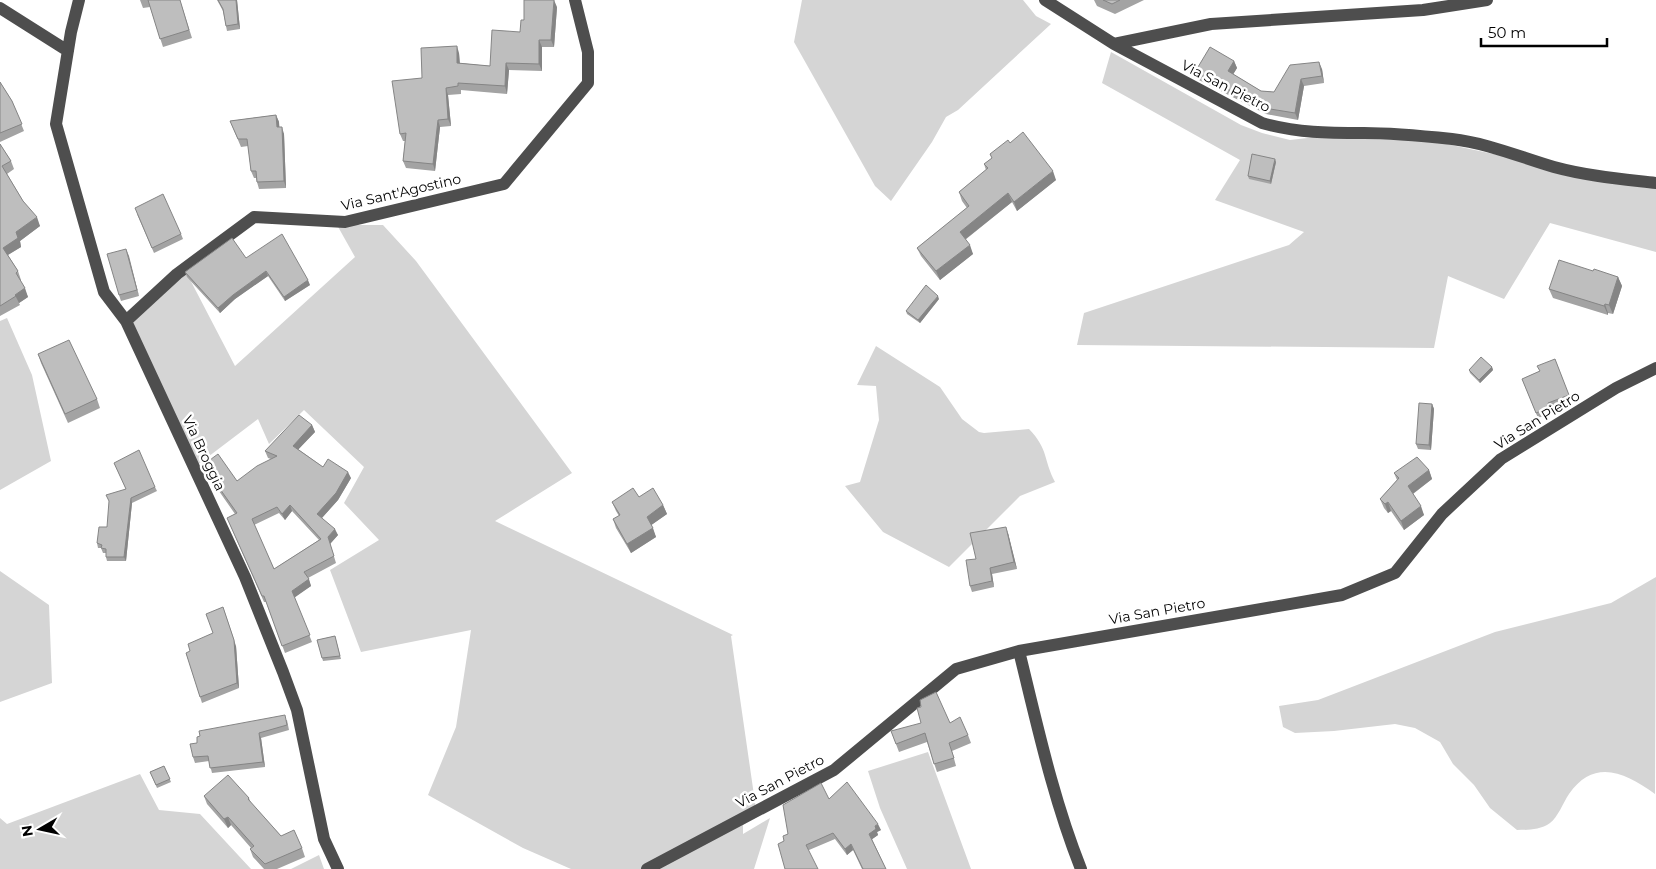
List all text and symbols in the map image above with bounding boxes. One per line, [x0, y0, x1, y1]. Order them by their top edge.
scale bar [1481, 15, 1607, 47]
text: 50 m [1488, 23, 1526, 42]
street label: Via San Pietro [1179, 56, 1274, 116]
street label: Via Sant'Agostino [339, 169, 463, 215]
street label: Via San Pietro [1491, 386, 1583, 453]
street label: Via Broggia [179, 412, 229, 494]
street label: Via San Pietro [1107, 594, 1207, 628]
street label: Via San Pietro [733, 750, 827, 812]
north arrow [15, 804, 65, 854]
text: N [17, 824, 37, 838]

